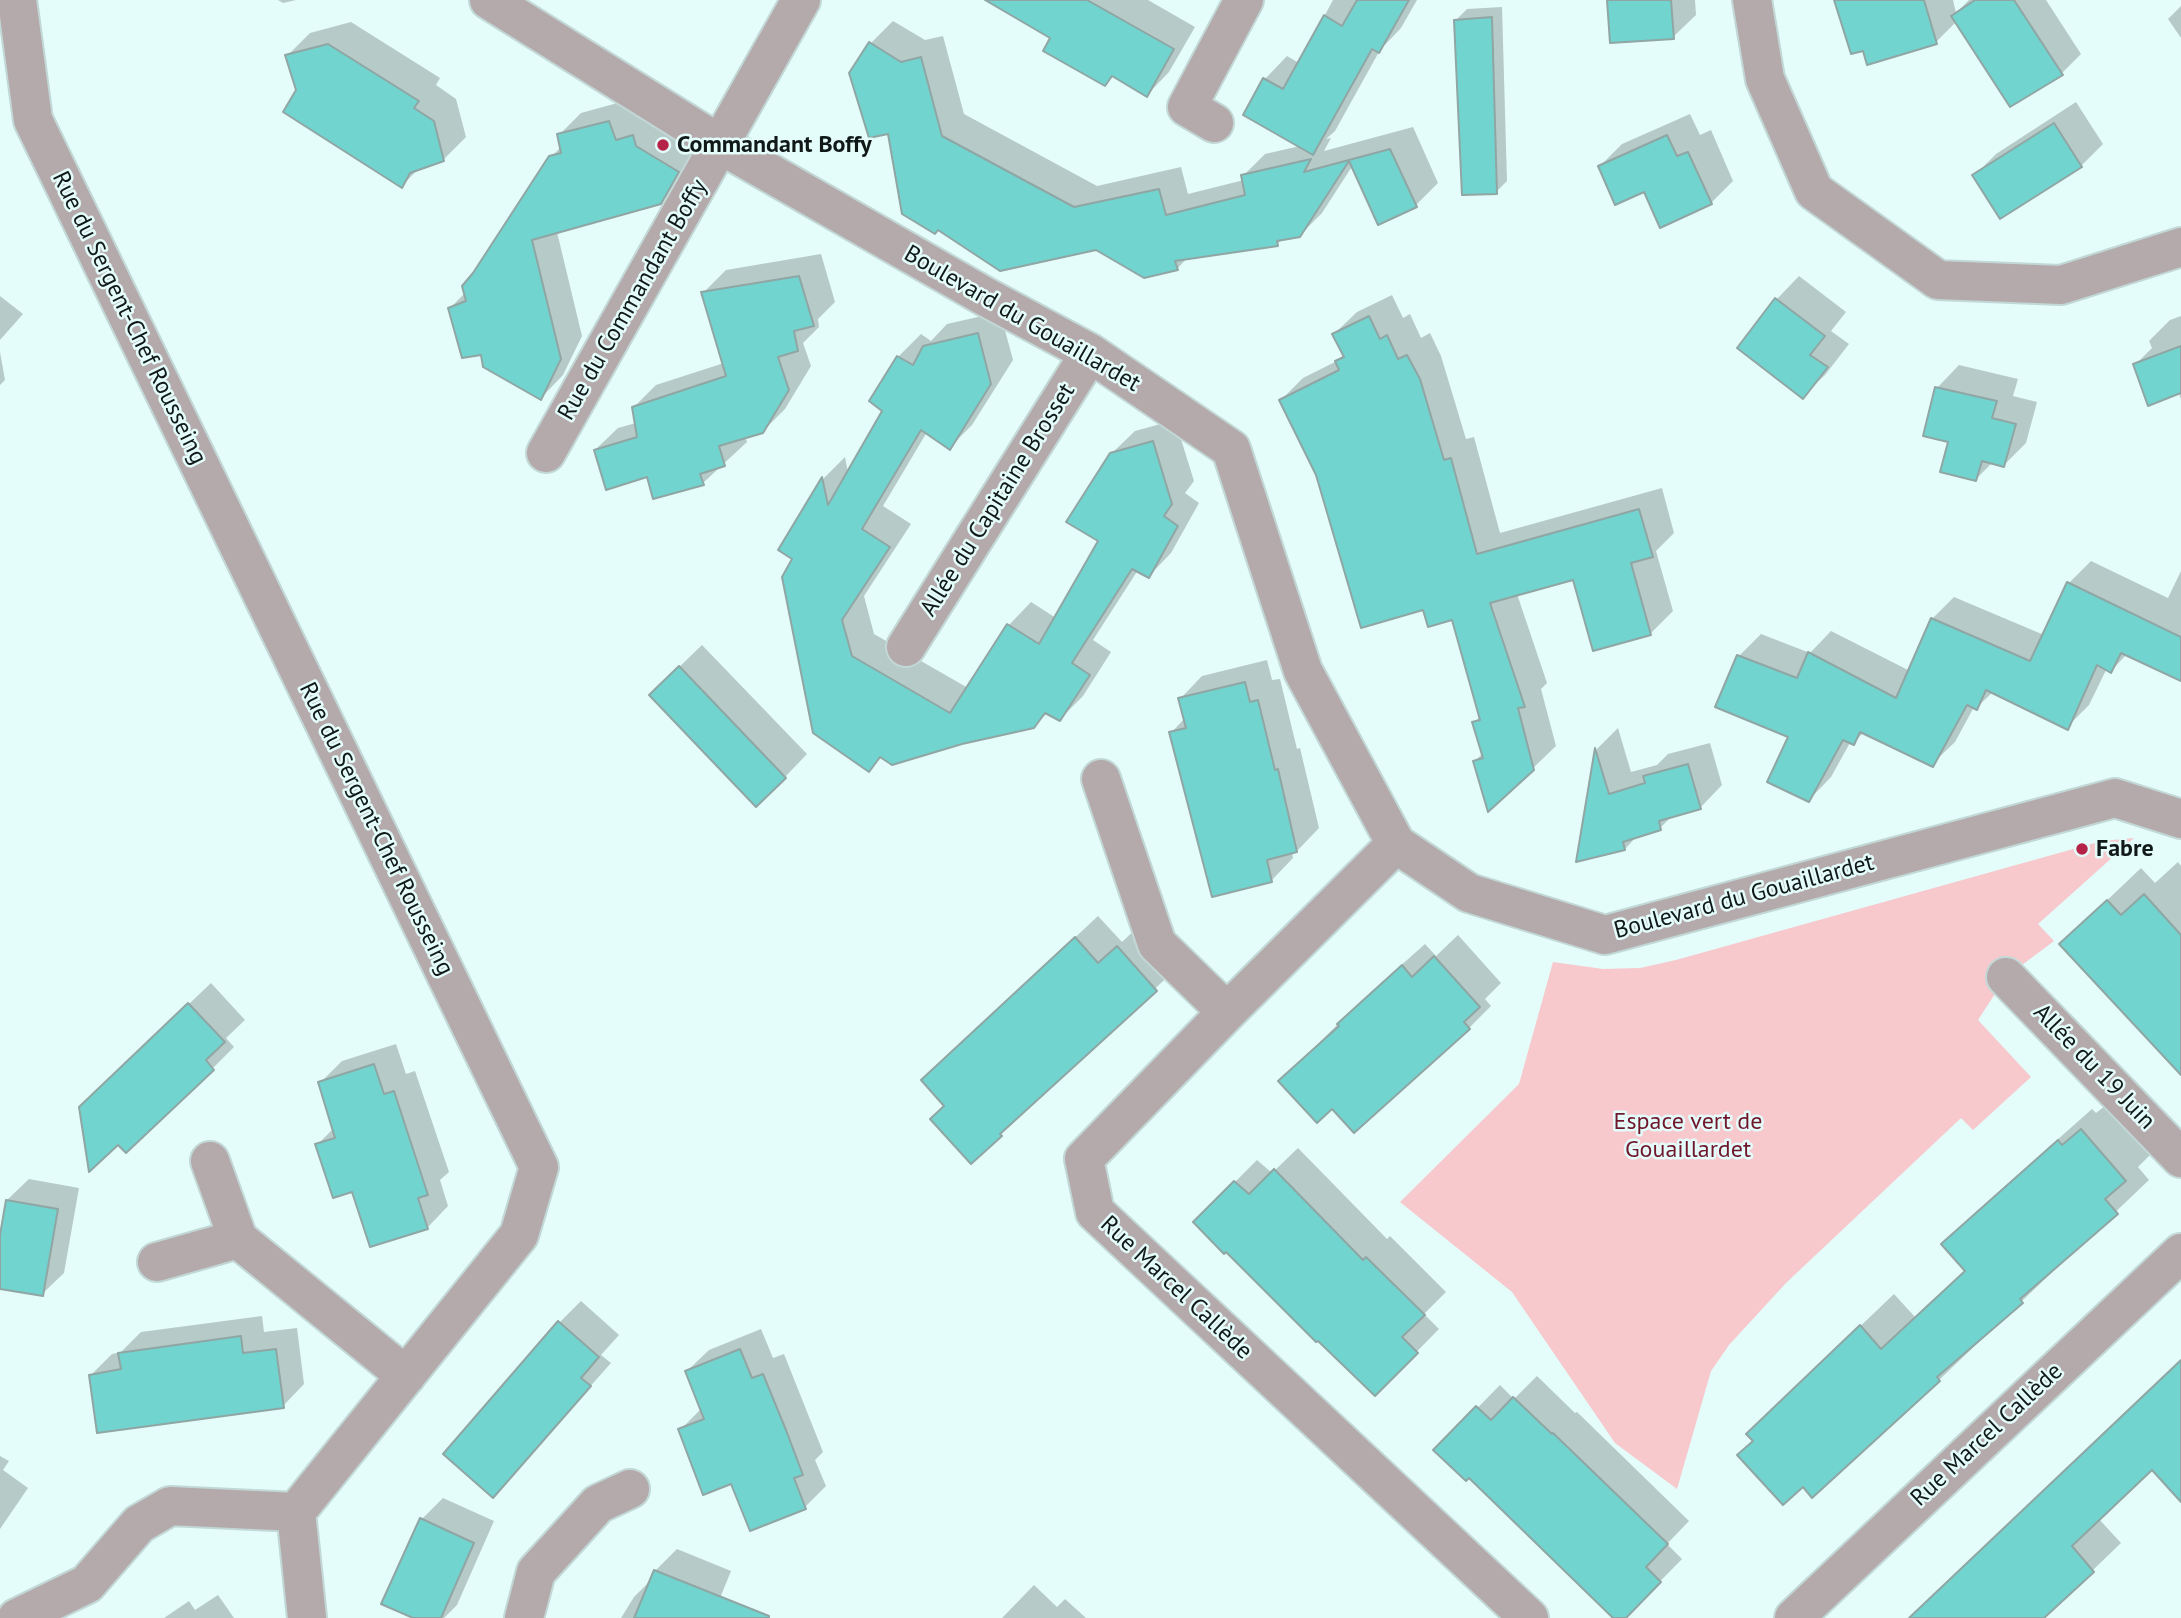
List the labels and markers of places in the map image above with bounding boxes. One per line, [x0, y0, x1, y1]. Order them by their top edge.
place label: Commandant Boffy [677, 131, 872, 159]
marker: Commandant Boffy [655, 137, 671, 153]
place label: Fabre [2096, 835, 2154, 863]
marker: Fabre [2074, 841, 2090, 857]

